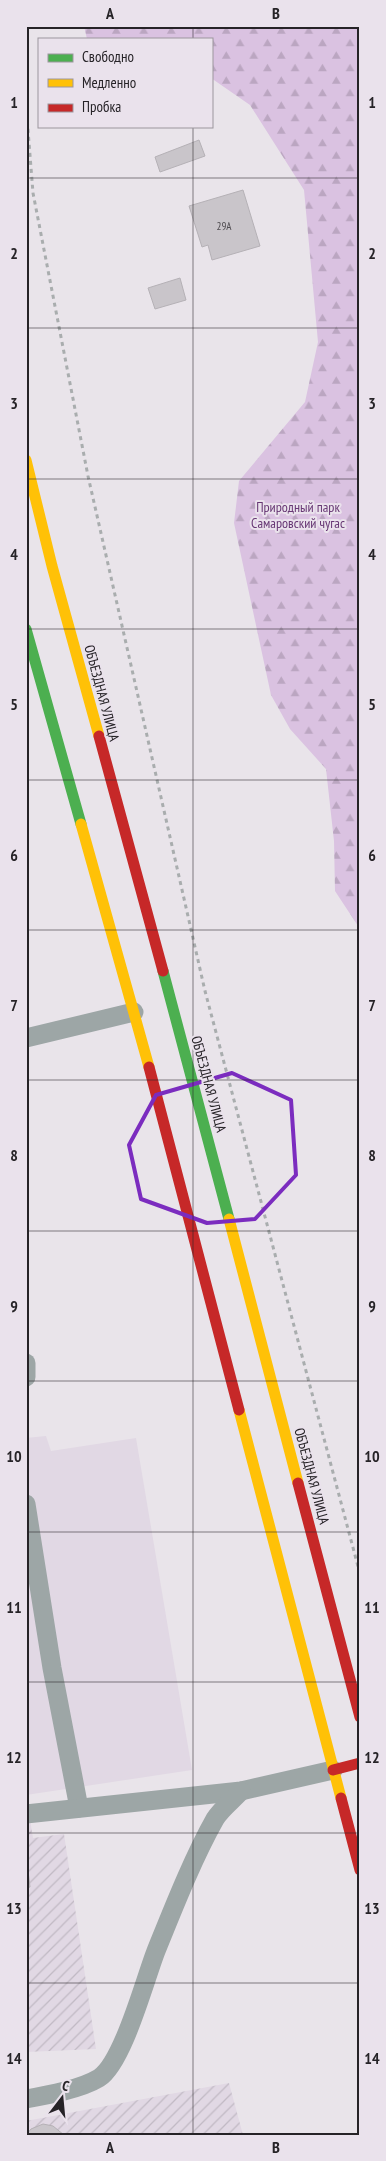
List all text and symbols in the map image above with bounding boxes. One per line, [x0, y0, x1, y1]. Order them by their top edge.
text: A [105, 3, 115, 23]
text: B [272, 3, 280, 23]
legend [38, 38, 212, 128]
text: Свободно [82, 47, 134, 66]
text: Медленно [82, 73, 136, 92]
text: 1 [10, 92, 18, 112]
text: 1 [368, 92, 376, 112]
text: Пробка [82, 97, 121, 116]
house number: 29А [216, 219, 232, 233]
text: 2 [10, 243, 18, 263]
text: 2 [368, 243, 376, 263]
text: 3 [10, 393, 18, 413]
text: 3 [368, 393, 376, 413]
park label: Природный парк Самаровский чугас [251, 498, 345, 532]
text: 4 [10, 544, 18, 564]
text: 4 [368, 544, 376, 564]
street label: ОБЪЕЗДНАЯ УЛИЦА [80, 643, 124, 744]
text: 5 [10, 694, 18, 714]
text: 5 [368, 694, 376, 714]
text: 6 [10, 845, 18, 865]
text: 6 [368, 845, 376, 865]
text: 7 [10, 995, 18, 1015]
text: 7 [368, 995, 376, 1015]
street label: ОБЪЕЗДНАЯ УЛИЦА [187, 1034, 231, 1135]
text: 8 [10, 1145, 18, 1165]
text: 8 [368, 1145, 376, 1165]
text: 9 [10, 1296, 18, 1316]
text: 9 [368, 1296, 376, 1316]
street label: ОБЪЕЗДНАЯ УЛИЦА [290, 1426, 334, 1527]
text: 10 [6, 1446, 22, 1466]
text: 10 [364, 1446, 380, 1466]
text: 11 [6, 1597, 22, 1617]
text: 11 [364, 1597, 380, 1617]
text: 12 [6, 1747, 22, 1767]
text: 12 [364, 1747, 380, 1767]
text: 13 [6, 1898, 22, 1918]
text: 13 [364, 1898, 380, 1918]
text: 14 [6, 2048, 22, 2068]
text: 14 [364, 2048, 380, 2068]
north arrow [38, 2074, 88, 2124]
text: С [60, 2076, 72, 2095]
text: A [105, 2137, 115, 2157]
text: B [272, 2137, 280, 2157]

